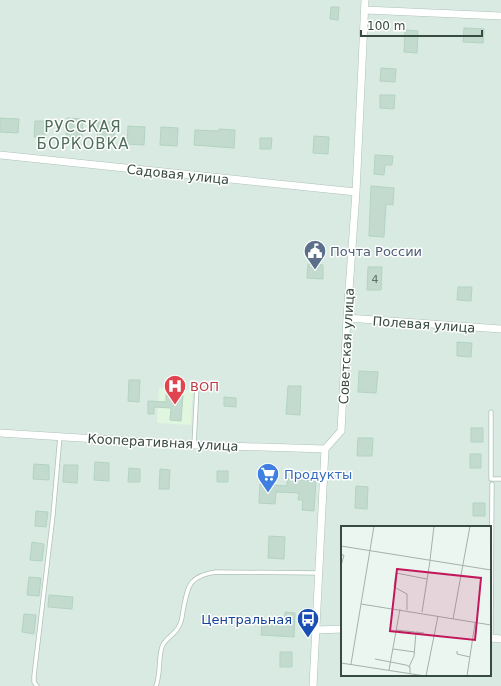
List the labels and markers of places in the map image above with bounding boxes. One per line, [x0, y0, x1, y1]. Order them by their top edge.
public building icon: Почта России [302, 238, 328, 271]
place label: Почта России [330, 244, 422, 259]
hospital icon: ВОП [162, 373, 188, 406]
place label: ВОП [190, 379, 219, 394]
supermarket icon: Продукты [255, 461, 281, 494]
place label: Продукты [284, 467, 352, 482]
bus stop icon: Центральная [295, 606, 321, 639]
place label: Центральная [201, 612, 292, 627]

